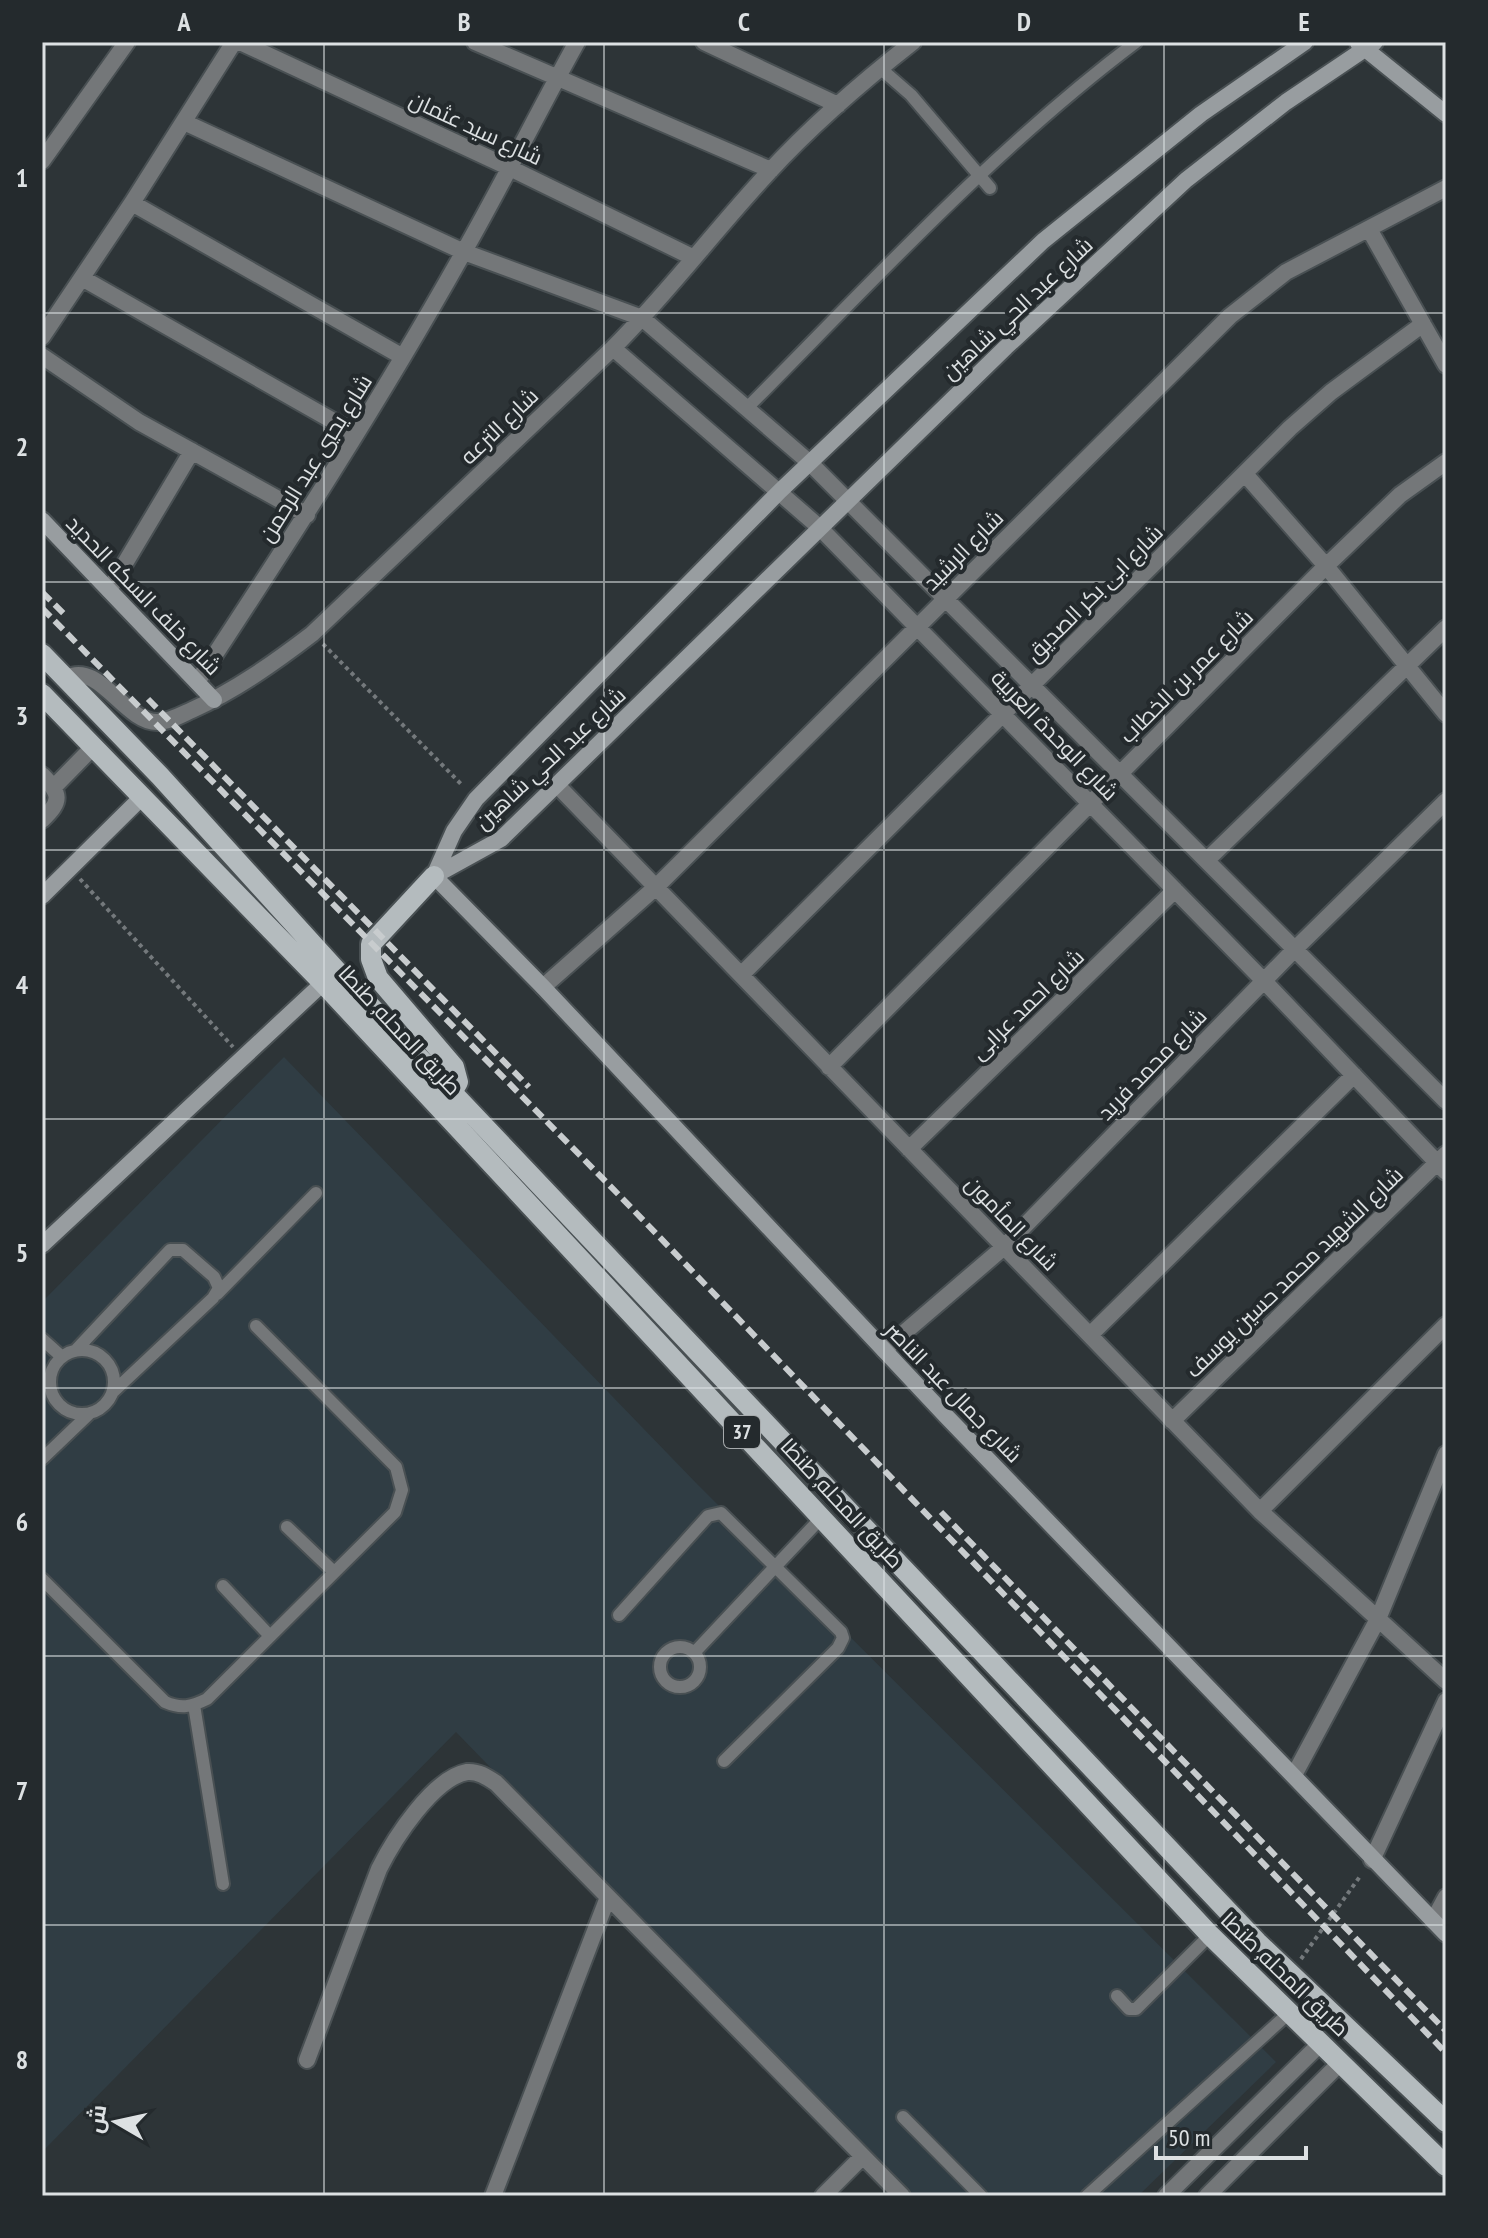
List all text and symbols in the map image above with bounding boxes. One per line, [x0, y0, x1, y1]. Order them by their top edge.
text: A [176, 5, 191, 38]
text: B [458, 5, 471, 38]
text: C [738, 5, 750, 38]
text: D [1017, 5, 1031, 38]
text: E [1298, 5, 1310, 38]
street label: شارع سيد عثمان [404, 85, 547, 172]
text: 1 [16, 161, 28, 194]
street label: شارع عبد الحي شاهين [936, 231, 1100, 387]
street label: شارع يحيي عبد الرحمن [252, 369, 379, 548]
street label: شارع الترعه [454, 382, 545, 471]
text: 2 [16, 430, 28, 463]
street label: شارع الرشيد [917, 504, 1010, 597]
street label: شارع خلف السكه الحديد [60, 509, 228, 681]
street label: شارع ابى بكر الصديق [1019, 518, 1169, 668]
street label: شارع عمر بن الخطاب [1113, 603, 1260, 750]
street label: شارع الوحدة العربية [985, 664, 1124, 807]
street label: شارع عبد الحي شاهين [469, 681, 633, 837]
text: 3 [16, 699, 28, 732]
street label: شارع احمد عرابى [964, 943, 1090, 1066]
street label: طريق المحله, طنطا [333, 959, 467, 1101]
text: 4 [16, 968, 29, 1001]
street label: شارع محمد فريد [1091, 1002, 1213, 1127]
street label: شارع الشهيد محمد حسين يوسف [1179, 1161, 1409, 1384]
street label: شارع المأمون [959, 1169, 1064, 1277]
text: 5 [16, 1236, 28, 1269]
street label: شارع جمال عبد الناصر [878, 1314, 1028, 1469]
road number: 37 [724, 1416, 760, 1448]
street label: طريق المحله, طنطا [775, 1432, 909, 1574]
text: 6 [16, 1505, 28, 1538]
text: 7 [16, 1774, 28, 1807]
street label: طريق المحله, طنطا [1215, 1906, 1355, 2042]
text: 8 [16, 2043, 28, 2076]
north arrow [76, 2082, 156, 2162]
text: ش [80, 2103, 112, 2135]
scale bar [1156, 2110, 1306, 2160]
text: 50 m [1168, 2122, 1210, 2153]

